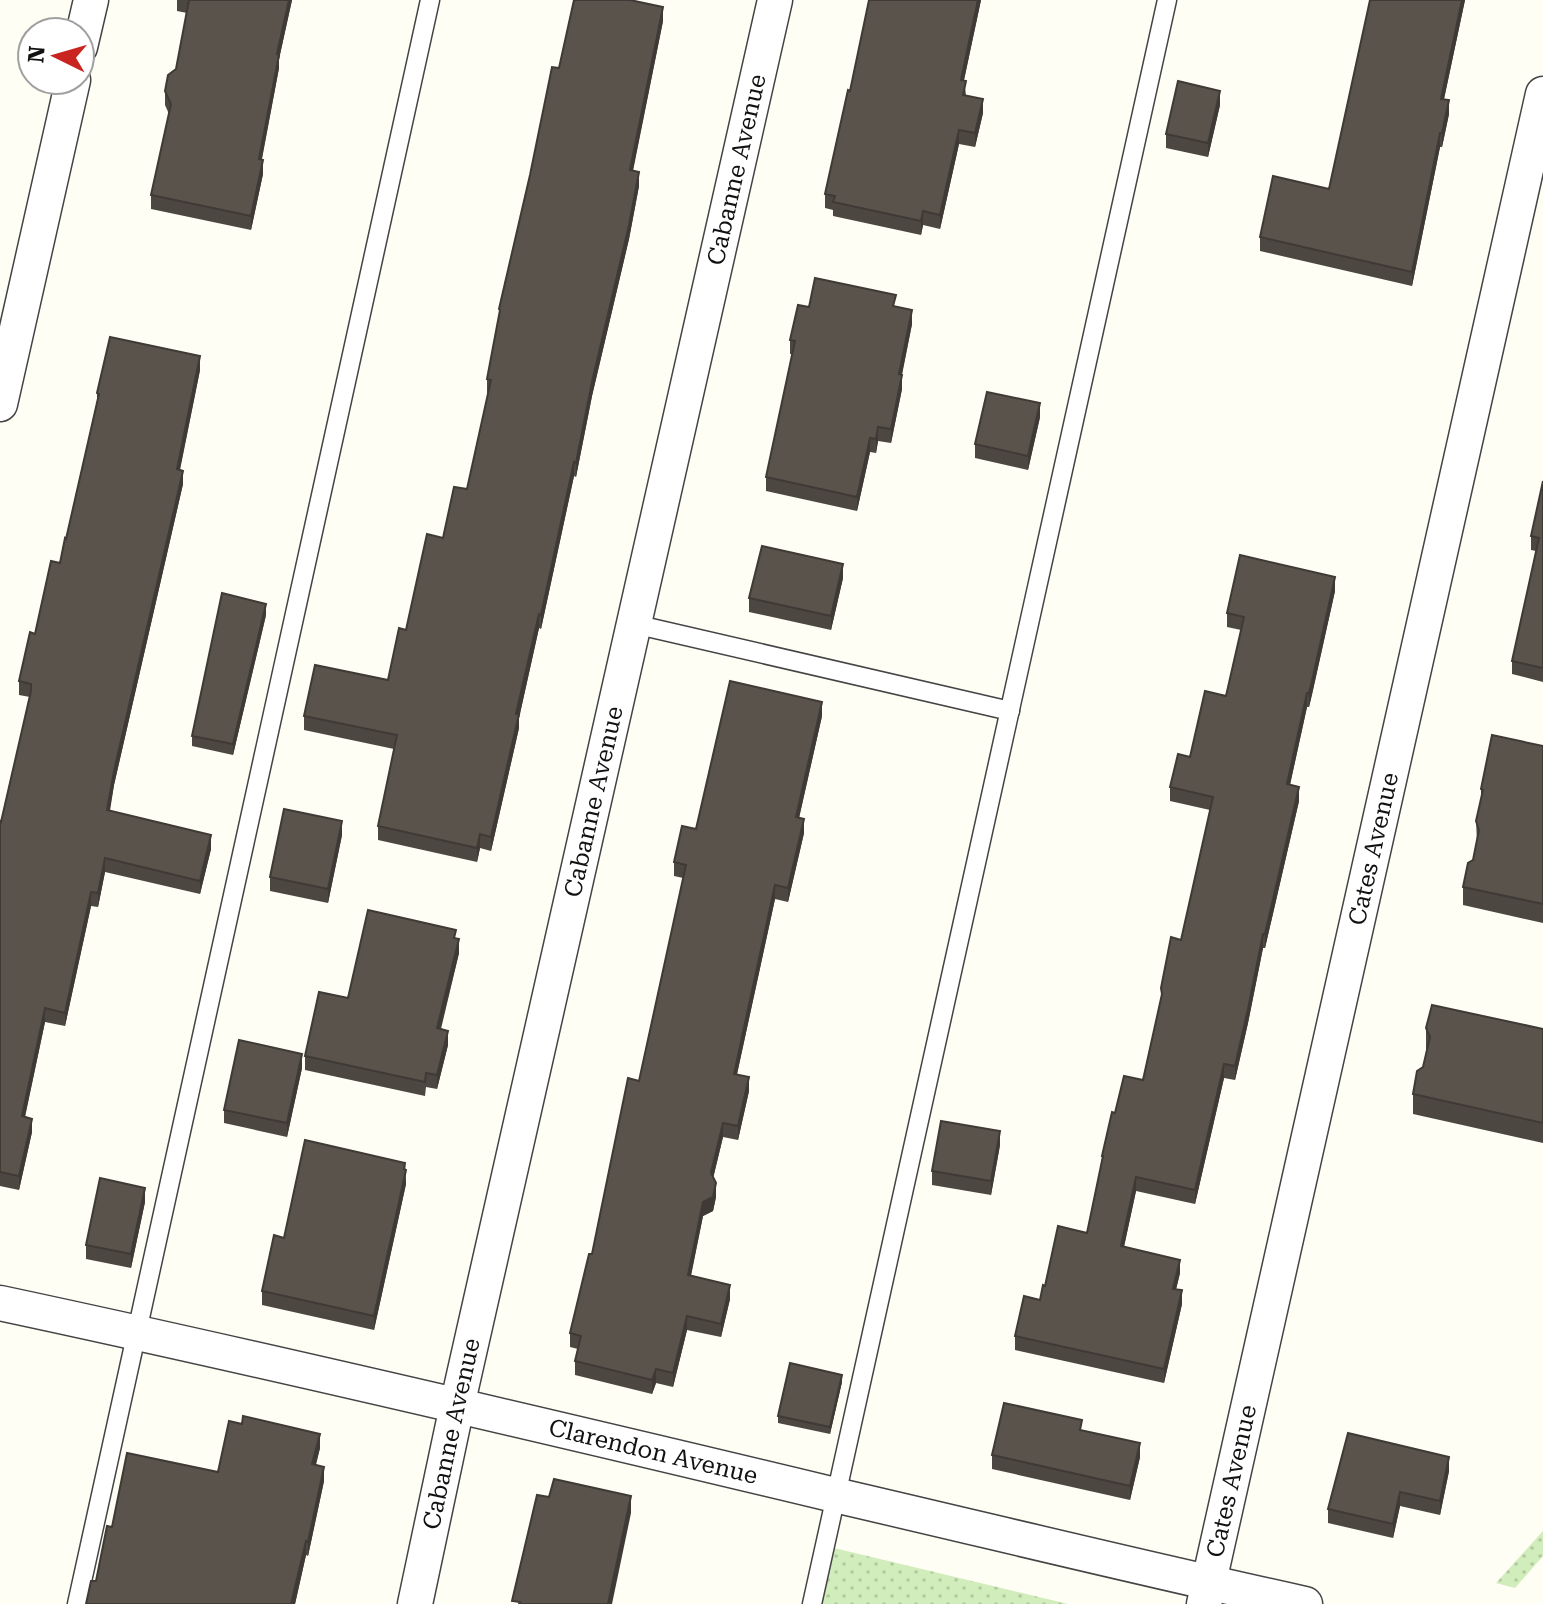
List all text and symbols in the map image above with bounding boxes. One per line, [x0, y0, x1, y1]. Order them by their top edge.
north arrow [16, 16, 96, 96]
text: N [23, 45, 50, 64]
street label: Cabanne Avenue [701, 72, 772, 268]
street label: Cabanne Avenue [559, 704, 629, 900]
street label: Cates Avenue [1343, 770, 1404, 928]
street label: Cabanne Avenue [417, 1336, 486, 1532]
street label: Cates Avenue [1201, 1402, 1262, 1560]
street label: Clarendon Avenue [546, 1413, 761, 1490]

